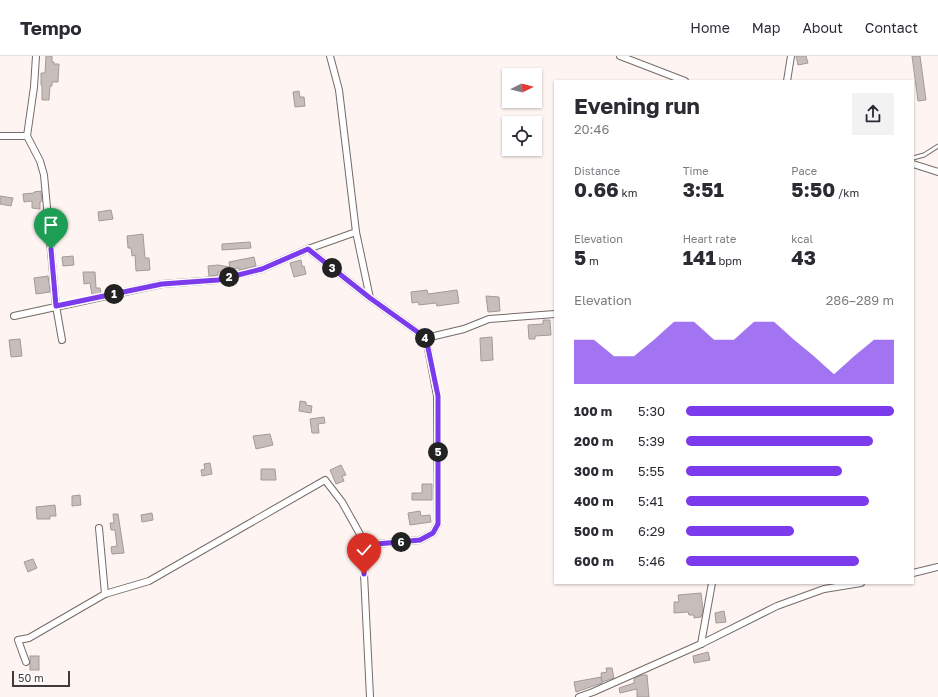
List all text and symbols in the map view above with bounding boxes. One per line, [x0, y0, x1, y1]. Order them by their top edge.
text: Tempo [20, 16, 82, 39]
text: Home [690, 19, 730, 36]
text: Map [752, 19, 780, 36]
text: About [802, 19, 843, 36]
text: Contact [865, 19, 918, 36]
north arrow [502, 68, 542, 108]
map controls [502, 68, 542, 156]
text: Evening run [574, 92, 700, 119]
button: share [852, 93, 894, 135]
button: locate [502, 116, 542, 156]
text: 20:46 [574, 121, 609, 137]
text: Distance [574, 164, 620, 177]
text: Time [683, 164, 709, 177]
text: Pace [791, 164, 817, 177]
text: 0.66 [574, 177, 619, 201]
text: 3:51 [683, 177, 724, 201]
text: 5:50 [791, 177, 835, 201]
text: km [619, 186, 638, 199]
text: /km [835, 186, 859, 199]
pin [34, 208, 68, 249]
icon: arrive [40, 214, 62, 236]
text: Elevation [574, 232, 623, 245]
text: Heart rate [683, 232, 736, 245]
text: kcal [791, 232, 813, 245]
text: 5 [574, 245, 586, 269]
text: 141 [683, 245, 716, 269]
text: 43 [791, 245, 816, 269]
text: m [586, 254, 599, 267]
text: bpm [716, 254, 742, 267]
pin: 3 [322, 258, 342, 278]
text: 3 [329, 261, 335, 274]
pin: 2 [219, 267, 239, 287]
text: 2 [226, 270, 232, 283]
pin: 1 [104, 284, 124, 304]
text: 1 [111, 287, 117, 300]
text: Elevation [574, 292, 632, 308]
text: 286–289 m [826, 292, 894, 308]
pin: 4 [415, 328, 435, 348]
text: 4 [422, 331, 428, 344]
text: 100 m [574, 403, 612, 419]
text: 5:30 [638, 403, 665, 419]
text: 200 m [574, 433, 613, 449]
text: 5:39 [638, 433, 665, 449]
pin: 5 [428, 442, 448, 462]
text: 5 [435, 445, 441, 458]
text: 300 m [574, 463, 613, 479]
text: 5:55 [638, 463, 665, 479]
text: 400 m [574, 493, 614, 509]
text: 5:41 [638, 493, 664, 509]
text: 500 m [574, 523, 613, 539]
text: 6:29 [638, 523, 665, 539]
pin: 6 [391, 532, 411, 552]
pin [347, 533, 381, 574]
text: 6 [398, 535, 405, 548]
icon: check [353, 539, 375, 561]
text: 600 m [574, 553, 614, 569]
text: 5:46 [638, 553, 665, 569]
scale bar [12, 669, 70, 688]
text: 50 m [18, 671, 44, 684]

